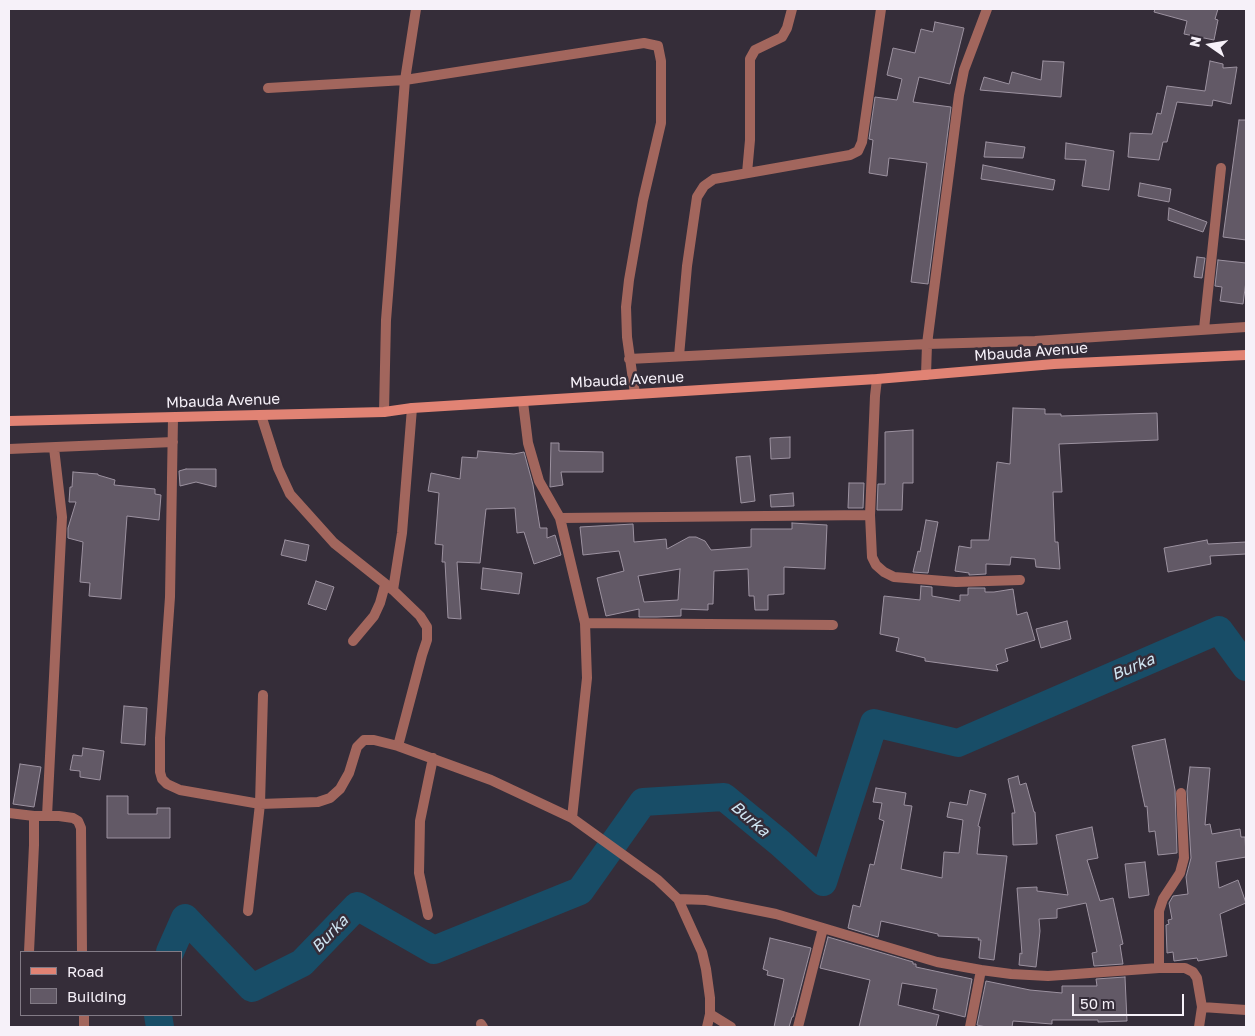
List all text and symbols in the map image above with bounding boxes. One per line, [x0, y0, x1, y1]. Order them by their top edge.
north arrow [1185, 20, 1235, 70]
text: N [1185, 34, 1204, 49]
street label: Mbauda Avenue [973, 339, 1089, 365]
street label: Mbauda Avenue [570, 368, 684, 392]
street label: Mbauda Avenue [166, 390, 280, 412]
water label: Burka [1109, 649, 1157, 685]
water label: Burka [727, 797, 773, 841]
water label: Burka [308, 911, 352, 957]
legend [20, 951, 182, 1016]
text: Road [67, 962, 104, 980]
scale bar [1075, 984, 1188, 1016]
text: Building [67, 987, 127, 1005]
text: 50 m [1080, 994, 1115, 1012]

